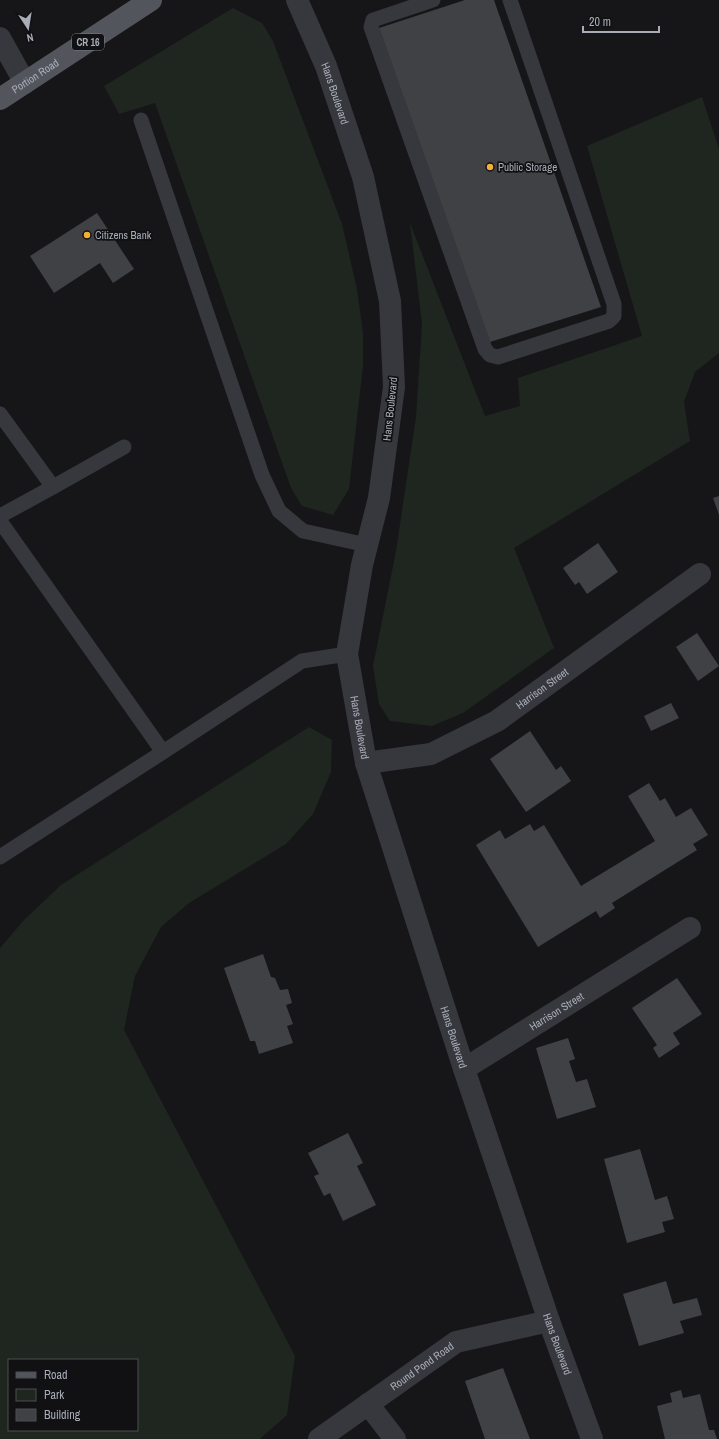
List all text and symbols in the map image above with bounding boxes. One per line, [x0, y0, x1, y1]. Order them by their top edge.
north arrow [8, 8, 48, 48]
scale bar [583, 8, 659, 34]
text: 20 m [589, 14, 611, 30]
text: N [25, 30, 35, 45]
road number: CR 16 [72, 34, 104, 50]
street label: Portion Road [9, 56, 61, 96]
street label: Hans Boulevard [318, 60, 352, 126]
place label: Public Storage [498, 160, 557, 174]
marker: Public Storage [485, 162, 495, 172]
place label: Citizens Bank [95, 228, 152, 242]
marker: Citizens Bank [82, 230, 92, 240]
street label: Hans Boulevard [380, 376, 400, 442]
street label: Harrison Street [513, 664, 571, 712]
street label: Hans Boulevard [347, 695, 372, 760]
street label: Harrison Street [527, 989, 587, 1033]
street label: Hans Boulevard [437, 1004, 470, 1070]
street label: Hans Boulevard [540, 1312, 575, 1377]
street label: Round Pond Road [387, 1339, 456, 1393]
legend [8, 1359, 138, 1431]
text: Road [44, 1367, 68, 1383]
text: Park [44, 1387, 64, 1403]
text: Building [44, 1407, 81, 1423]

